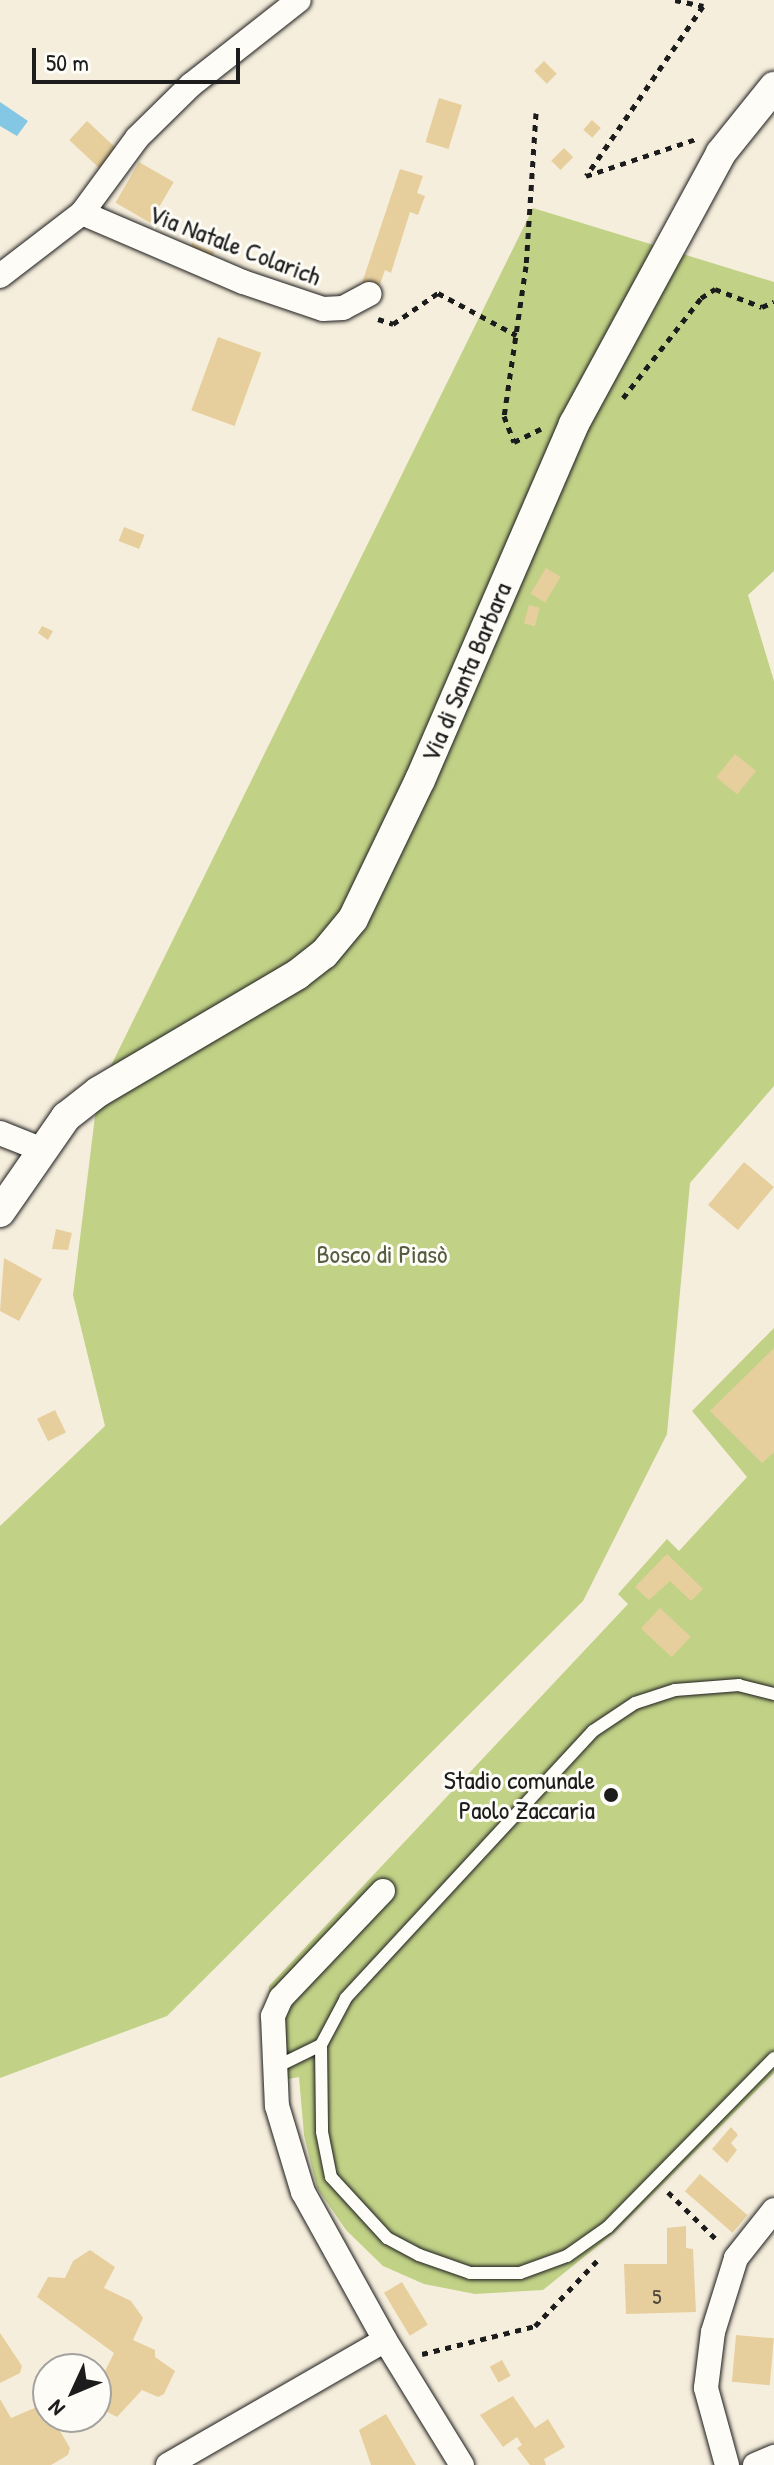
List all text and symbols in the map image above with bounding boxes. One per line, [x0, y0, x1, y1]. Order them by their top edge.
scale bar [36, 32, 244, 82]
text: 50 m [46, 46, 89, 78]
street label: Via Natale Colarich [145, 198, 325, 292]
street label: Via di Santa Barbara [414, 578, 518, 766]
park label: Bosco di Piasò [316, 1238, 448, 1270]
place label: Stadio comunale Paolo Zaccaria [444, 1764, 595, 1826]
marker: Stadio comunale Paolo Zaccaria [602, 1786, 620, 1804]
house number: 5 [652, 2284, 662, 2310]
north arrow [32, 2353, 112, 2433]
text: N [41, 2394, 71, 2423]

